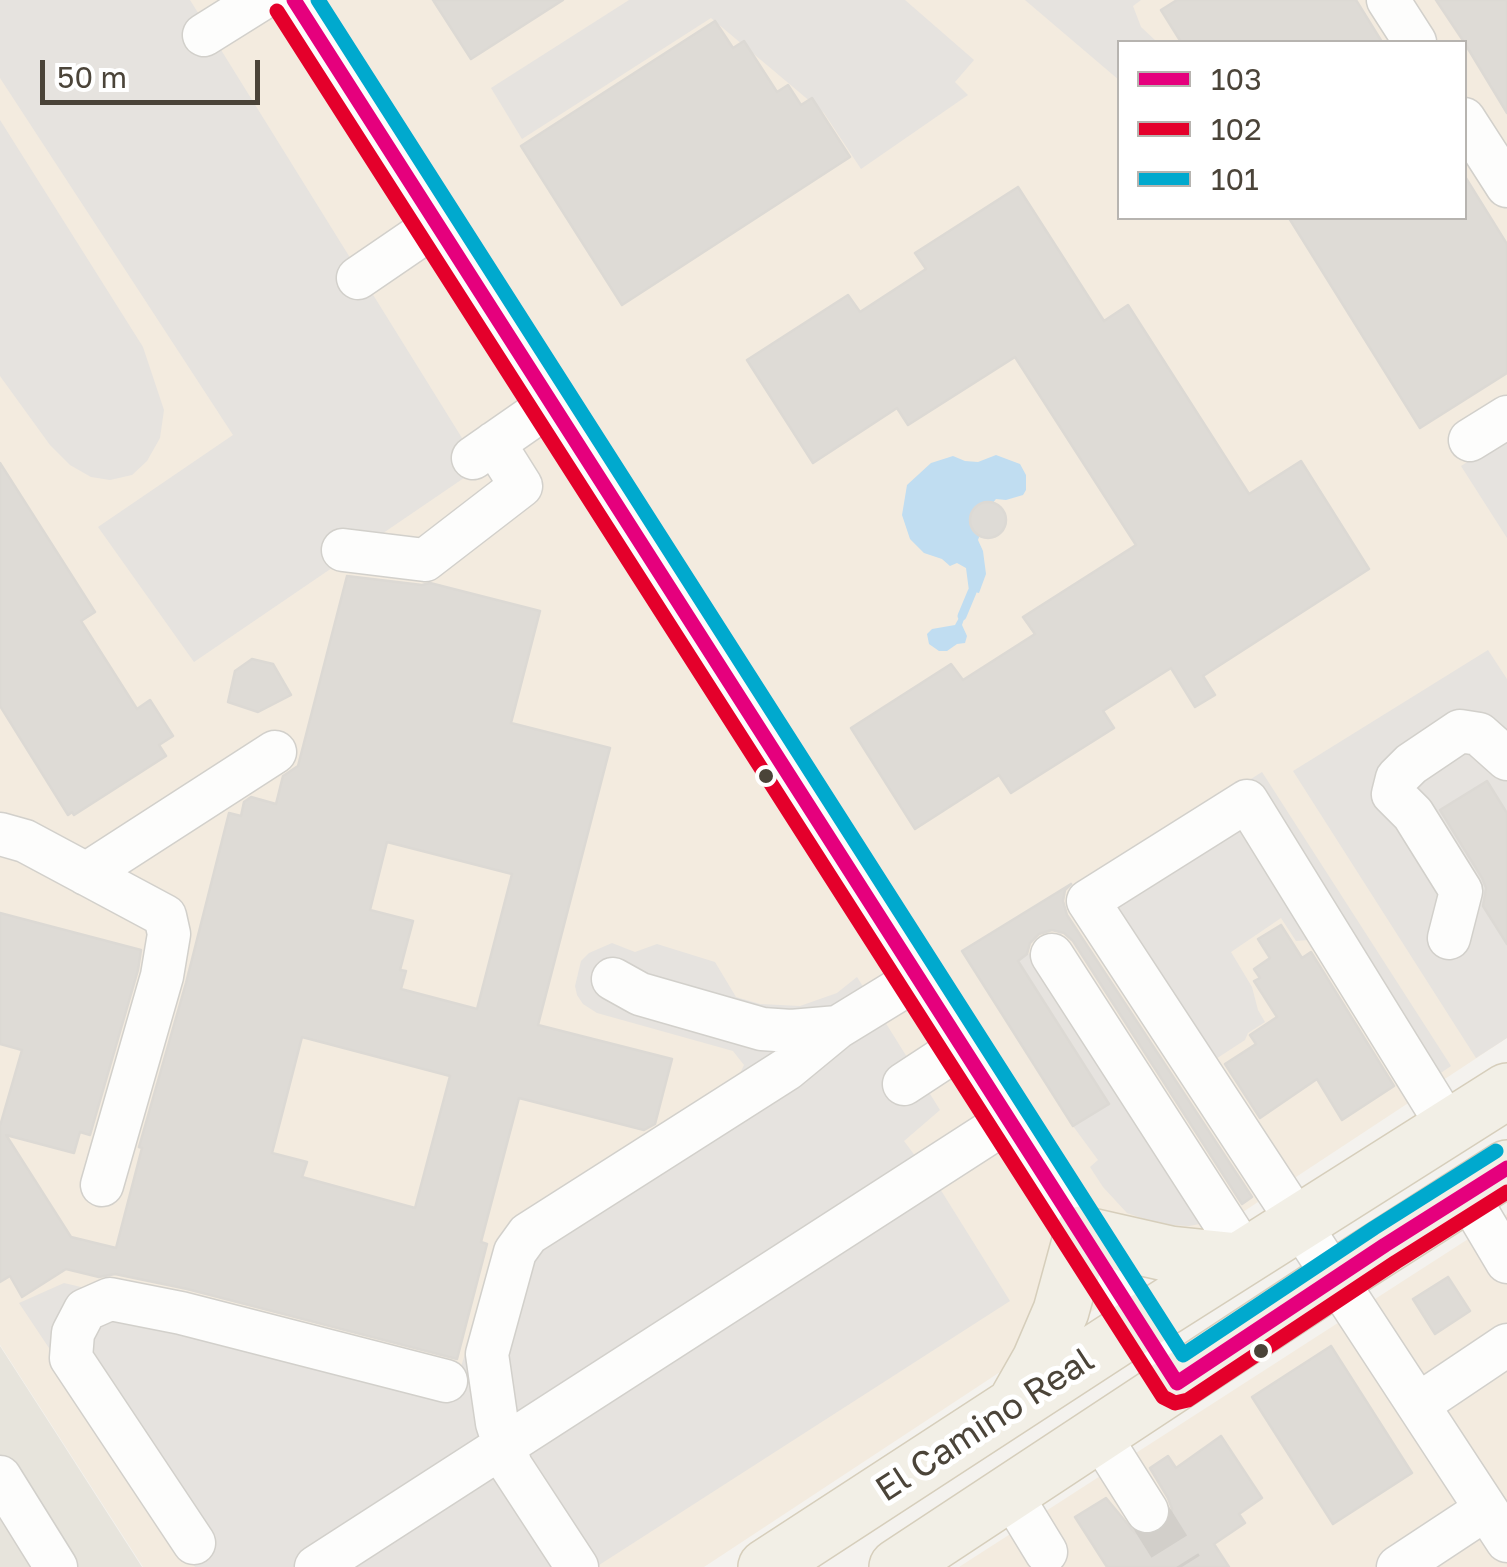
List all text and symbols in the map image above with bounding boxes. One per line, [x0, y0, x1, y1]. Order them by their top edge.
scale bar [45, 40, 265, 102]
legend [1117, 40, 1467, 220]
text: 50 m [57, 59, 127, 95]
text: 103 [1211, 61, 1262, 97]
text: 102 [1211, 111, 1262, 147]
text: 101 [1211, 161, 1259, 197]
unlabelled marker [756, 766, 776, 786]
street label: El Camino Real [868, 1339, 1102, 1511]
unlabelled marker [1251, 1341, 1271, 1361]

